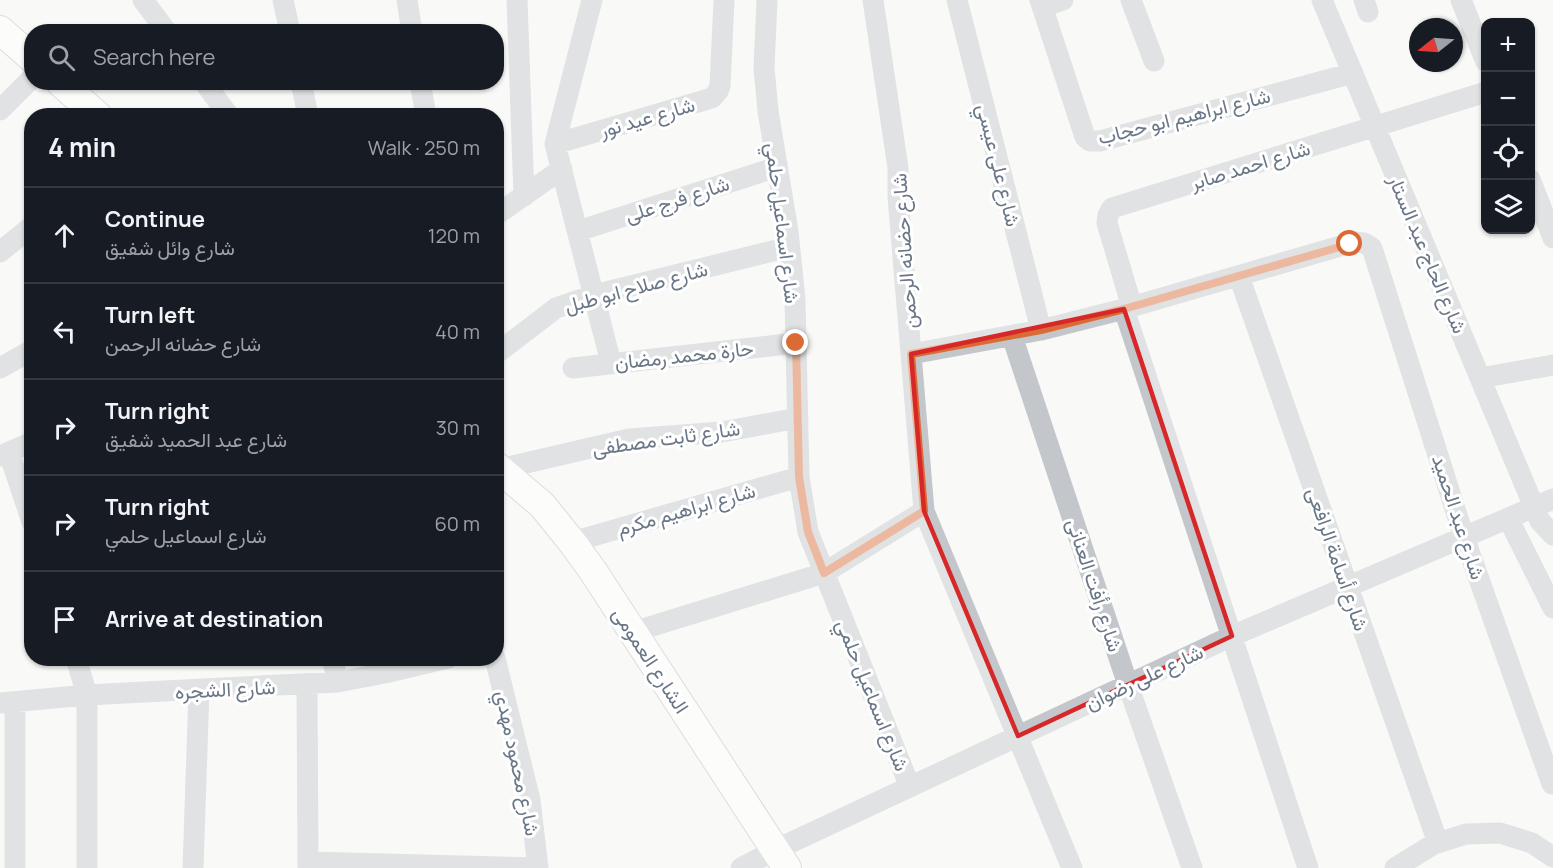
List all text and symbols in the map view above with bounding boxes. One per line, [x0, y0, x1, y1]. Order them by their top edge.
north arrow [1409, 18, 1463, 72]
map controls [1481, 18, 1535, 234]
button: + [1481, 18, 1535, 72]
search box [24, 24, 504, 90]
icon: search [45, 41, 78, 74]
text: Search here [93, 42, 215, 72]
button: − [1481, 72, 1535, 126]
street label: شارع ابراهيم ابو حجاب [1095, 82, 1273, 151]
street label: شارع عيد نور [595, 91, 698, 145]
street label: شارع على عيسي [967, 101, 1027, 230]
button: locate [1481, 126, 1535, 180]
text: 4 min [48, 129, 116, 165]
text: Walk · 250 m [368, 134, 480, 161]
street label: شارع احمد صابر [1186, 134, 1314, 197]
street label: شارع اسماعيل حلمي [756, 141, 806, 305]
street label: شارع فرج على [621, 169, 733, 230]
street label: شارع الحاج عبد الستار [1381, 170, 1474, 338]
street label: شارع حضانه الرحمن [885, 172, 924, 330]
button: layers [1481, 180, 1535, 234]
text: Continue [105, 204, 205, 234]
icon: ahead [48, 219, 81, 252]
text: 120 m [428, 222, 480, 249]
route start [1336, 230, 1362, 256]
text: شارع وائل شفيق [105, 234, 235, 261]
street label: شارع صلاح ابو طبل [561, 255, 711, 320]
text: Turn left [105, 300, 195, 330]
icon: left [48, 315, 81, 348]
text: 40 m [435, 318, 480, 345]
route end [782, 329, 808, 355]
text: شارع حضانه الرحمن [105, 330, 261, 357]
street label: حارة محمد رمضان [613, 334, 755, 376]
text: Turn right [105, 396, 210, 426]
icon: right [48, 411, 81, 444]
text: 30 m [436, 414, 480, 441]
street label: شارع ثابت مصطفى [590, 414, 742, 463]
text: شارع عبد الحميد شفيق [105, 426, 287, 453]
street label: شارع عبد الحميد [1425, 451, 1492, 583]
street label: شارع ابراهيم مكرم [614, 476, 759, 543]
street label: شارع أسامة الرافعى [1300, 484, 1375, 635]
text: Turn right [105, 492, 210, 522]
icon: right [48, 507, 81, 540]
text: 60 m [434, 510, 480, 537]
street label: شارع رأفت العنانى [1060, 515, 1129, 655]
text: شارع اسماعيل حلمي [105, 522, 267, 549]
street label: الشارع العمومى [606, 601, 696, 719]
icon: arrive [48, 603, 81, 636]
text: Arrive at destination [105, 604, 323, 634]
street label: شارع اسماعيل حلمي [827, 615, 916, 776]
street label: شارع على رضوان [1081, 638, 1208, 717]
street label: شارع الشجره [174, 673, 276, 706]
street label: شارع محمود مهدي [486, 688, 547, 839]

